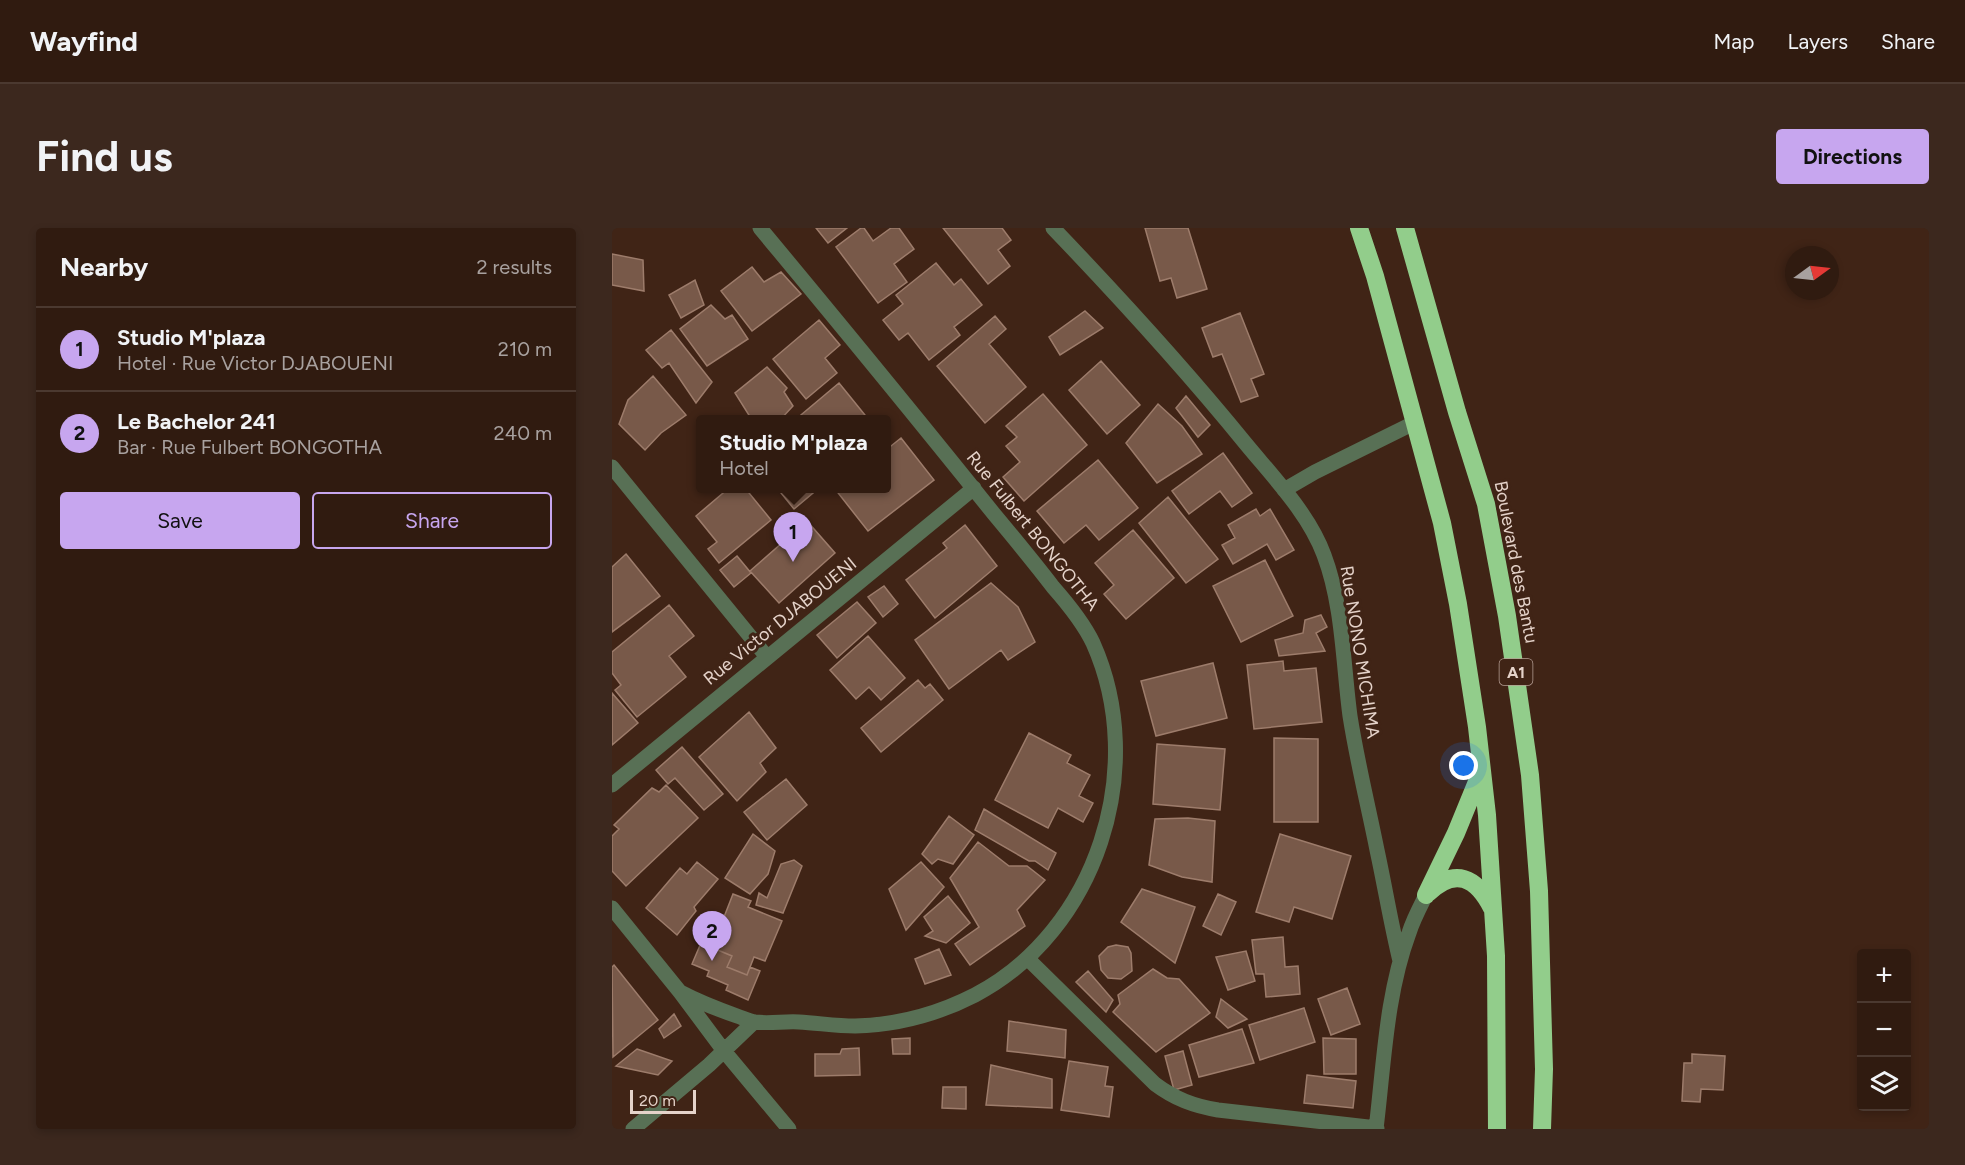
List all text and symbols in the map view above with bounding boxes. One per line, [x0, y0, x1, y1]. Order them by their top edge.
text: Wayfind [30, 24, 138, 58]
text: Map [1714, 29, 1754, 54]
text: Layers [1787, 29, 1848, 54]
text: Share [1881, 29, 1935, 54]
button: Directions [1776, 129, 1929, 184]
text: Find us [36, 131, 173, 182]
north arrow [1785, 246, 1839, 300]
text: Nearby [60, 251, 148, 283]
text: 2 results [476, 255, 552, 279]
text: Studio M'plaza [117, 324, 265, 351]
text: 1 [75, 337, 84, 361]
text: 210 m [498, 337, 552, 361]
text: Hotel · Rue Victor DJABOUENI [117, 351, 393, 375]
text: Le Bachelor 241 [117, 408, 276, 435]
popup [696, 415, 891, 493]
text: 2 [74, 421, 85, 445]
text: 240 m [494, 421, 552, 445]
text: Studio M'plaza [719, 429, 868, 456]
text: Bar · Rue Fulbert BONGOTHA [117, 435, 382, 459]
street label: Rue Fulbert BONGOTHA [962, 447, 1104, 615]
text: Hotel [719, 456, 769, 480]
street label: Boulevard des Bantu [1489, 479, 1543, 645]
button: Save [60, 492, 300, 549]
button: Share [312, 492, 552, 549]
pin: 1 [774, 512, 813, 562]
street label: Rue Victor DJABOUENI [699, 552, 861, 690]
street label: Rue NONO MICHIMA [1335, 564, 1385, 740]
road number: A1 [1500, 659, 1532, 685]
your location [1449, 751, 1478, 780]
pin: 2 [692, 912, 732, 961]
map controls [1857, 949, 1911, 1111]
button: + [1857, 949, 1911, 1003]
button: − [1857, 1003, 1911, 1057]
button: layers [1857, 1057, 1911, 1111]
scale bar [630, 1087, 696, 1114]
text: 20 m [639, 1091, 676, 1110]

